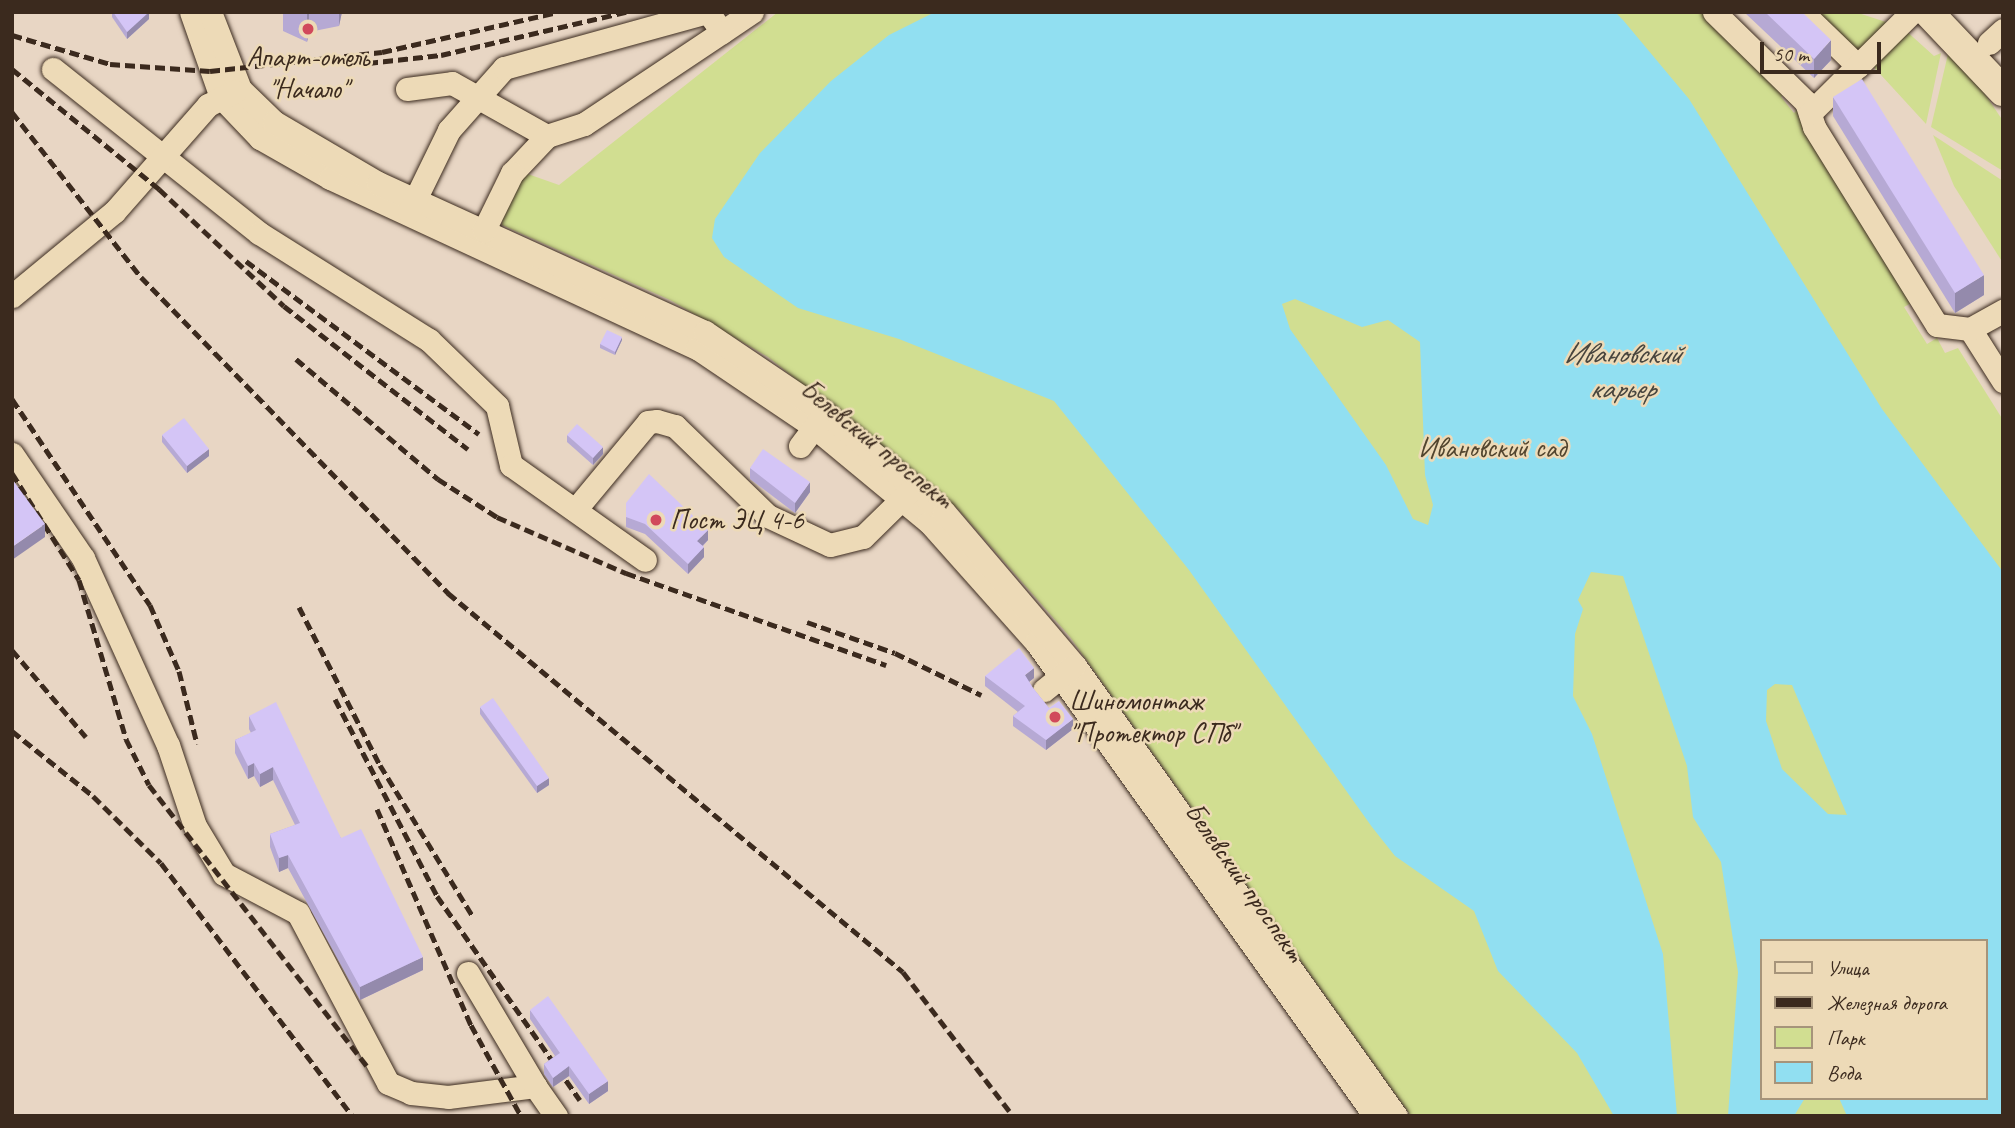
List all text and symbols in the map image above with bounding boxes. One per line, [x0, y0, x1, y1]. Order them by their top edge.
marker: Апарт-отель "Начало" [300, 21, 316, 37]
scale bar [1763, 28, 1884, 72]
place label: Апарт-отель "Начало" [247, 40, 369, 106]
text: 50 m [1773, 41, 1809, 67]
water label: Ивановский карьер [1563, 335, 1681, 406]
street label: Белевский проспект [794, 372, 960, 516]
park label: Ивановский сад [1418, 431, 1566, 465]
place label: Пост ЭЦ 4-6 [670, 503, 804, 537]
marker: Пост ЭЦ 4-6 [648, 512, 664, 528]
place label: Шиномонтаж "Протектор СПб" [1069, 684, 1237, 750]
marker: Шиномонтаж "Протектор СПб" [1047, 709, 1063, 725]
street label: Белевский проспект [1178, 796, 1312, 968]
legend [1759, 939, 1987, 1100]
text: Улица [1827, 955, 1869, 981]
text: Железная дорога [1827, 990, 1947, 1016]
text: Парк [1827, 1025, 1864, 1051]
text: Вода [1827, 1060, 1861, 1086]

